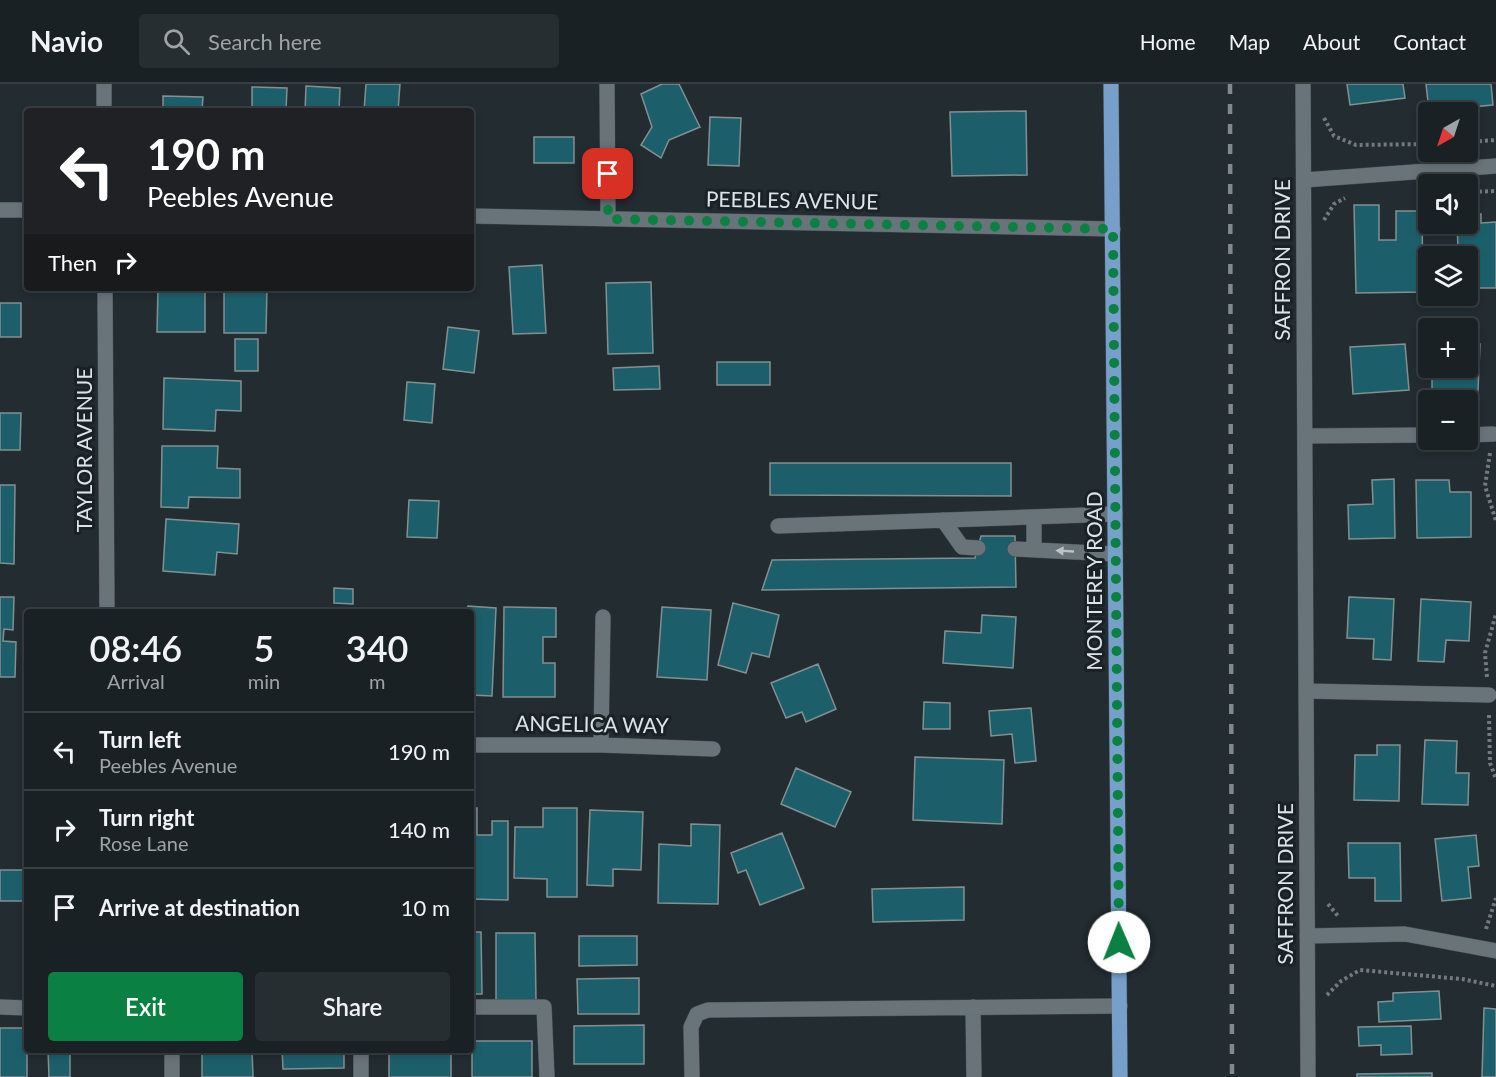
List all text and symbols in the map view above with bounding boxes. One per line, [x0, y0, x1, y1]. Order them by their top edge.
search box [139, 14, 559, 68]
text: Navio [30, 24, 103, 58]
icon: search [160, 25, 193, 58]
text: Search here [208, 28, 322, 55]
text: Home [1140, 29, 1196, 54]
text: Map [1229, 29, 1270, 54]
text: About [1303, 29, 1360, 54]
text: Contact [1393, 29, 1466, 54]
north arrow [1418, 102, 1478, 162]
map controls [1418, 102, 1478, 450]
text: 190 m [147, 129, 265, 179]
icon: left [48, 132, 126, 210]
pin [582, 148, 633, 199]
icon: arrive [591, 157, 624, 190]
button: sound [1418, 174, 1478, 234]
street label: SAFFRON DRIVE [1269, 179, 1294, 341]
text: Peebles Avenue [147, 180, 334, 213]
street label: PEEBLES AVENUE [706, 185, 878, 214]
icon: right [109, 246, 142, 279]
button: layers [1418, 246, 1478, 306]
text: Then [48, 249, 97, 276]
button: + [1418, 318, 1478, 378]
street label: TAYLOR AVENUE [71, 368, 96, 532]
button: − [1418, 390, 1478, 450]
street label: MONTEREY ROAD [1081, 491, 1106, 671]
one-way arrow [1056, 547, 1075, 556]
text: 08:46 [90, 626, 182, 670]
text: 5 [254, 626, 274, 670]
text: 340 [346, 626, 408, 670]
text: Arrival [107, 669, 165, 693]
text: min [248, 669, 280, 693]
text: m [369, 669, 385, 693]
street label: ANGELICA WAY [515, 710, 670, 737]
text: Turn left [99, 726, 181, 753]
icon: left [48, 735, 81, 768]
text: 190 m [388, 738, 450, 765]
text: Peebles Avenue [99, 753, 237, 777]
street label: SAFFRON DRIVE [1272, 803, 1297, 965]
text: Turn right [99, 804, 194, 831]
icon: right [48, 813, 81, 846]
text: 140 m [388, 816, 450, 843]
text: Rose Lane [99, 831, 189, 855]
icon: arrive [48, 891, 81, 924]
text: Arrive at destination [99, 894, 300, 921]
text: 10 m [401, 894, 450, 921]
position arrow [1087, 910, 1151, 974]
button: Exit [48, 972, 243, 1041]
button: Share [255, 972, 450, 1041]

